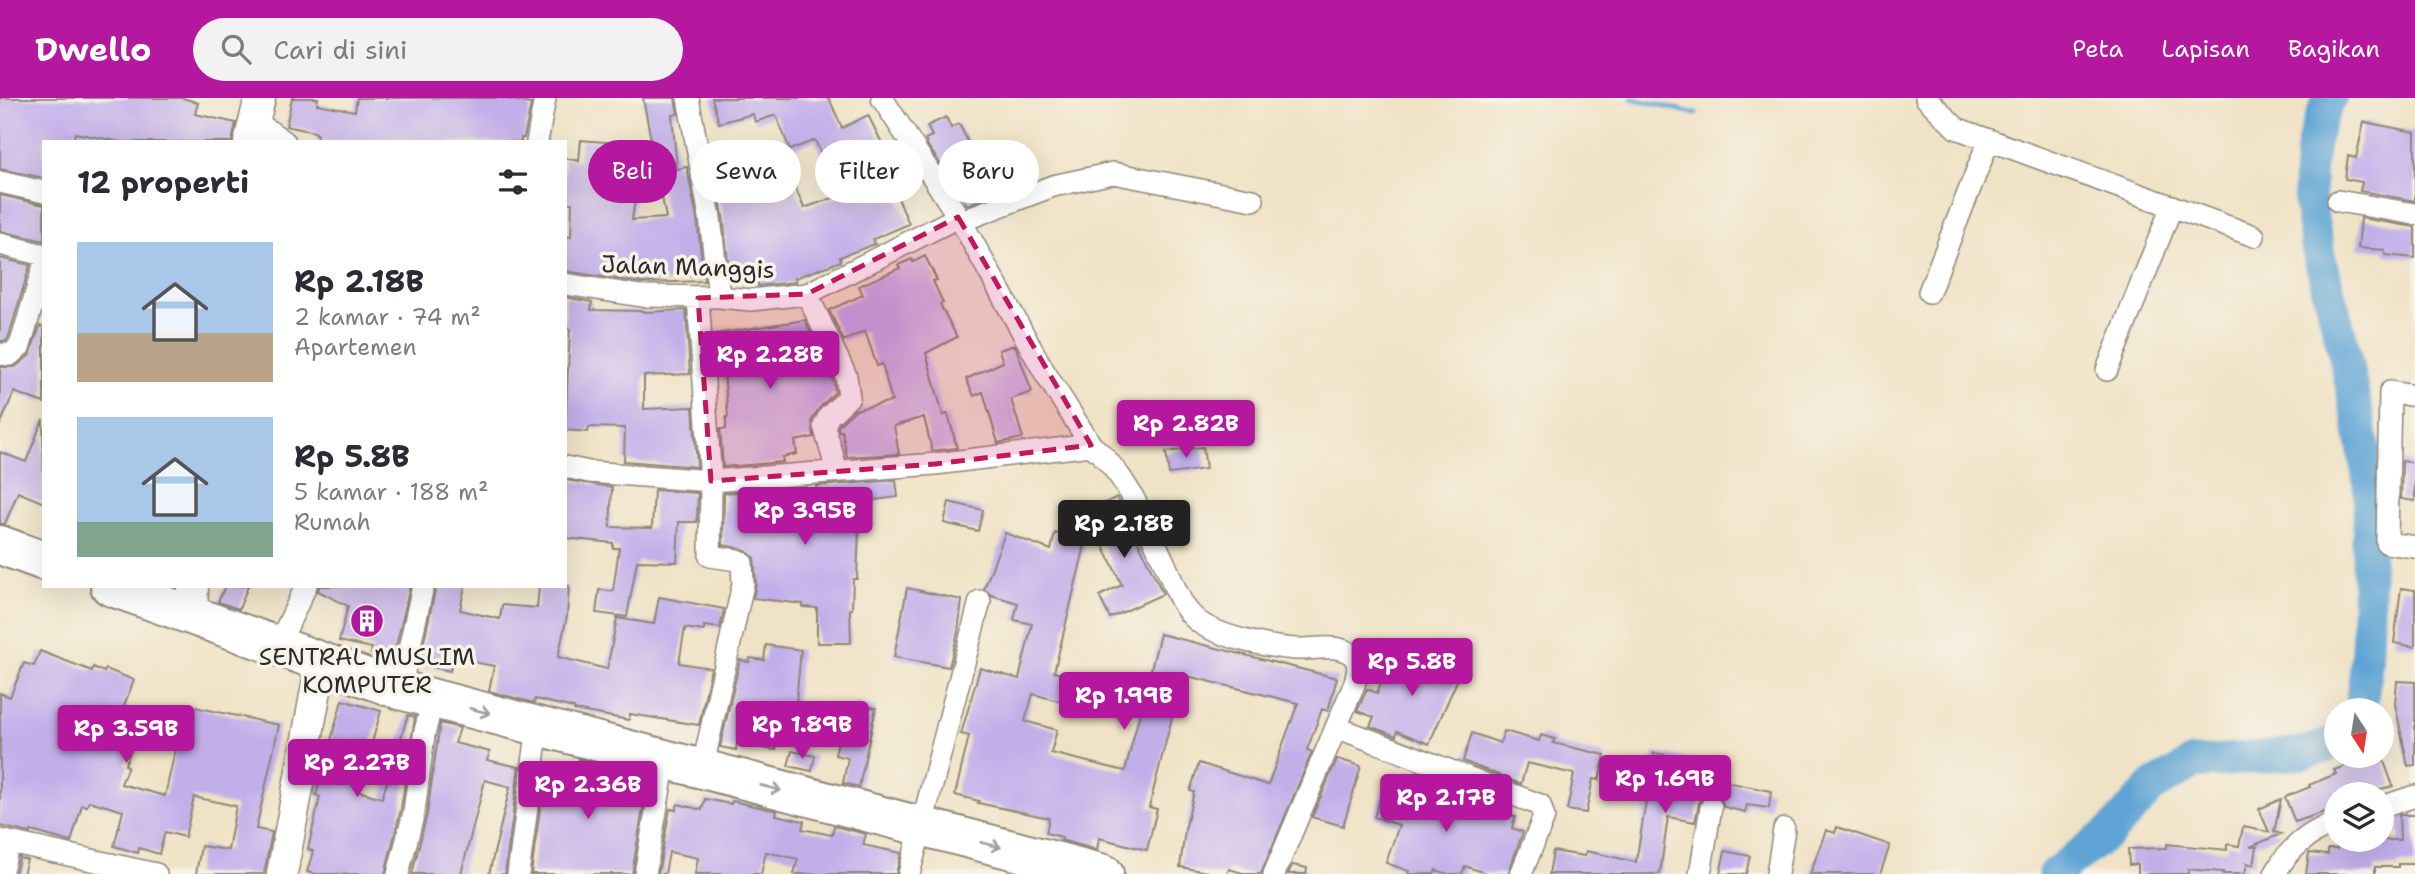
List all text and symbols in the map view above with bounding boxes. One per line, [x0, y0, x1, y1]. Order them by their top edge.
search box [193, 18, 683, 81]
text: Dwello [35, 27, 151, 72]
icon: search [217, 30, 255, 68]
text: Cari di sini [273, 32, 407, 67]
text: Peta [2072, 33, 2123, 65]
text: Lapisan [2161, 33, 2250, 65]
text: Bagikan [2288, 33, 2380, 65]
chip: Beli [588, 140, 677, 203]
chip: Sewa [691, 140, 801, 203]
chip: Filter [815, 140, 924, 203]
chip: Baru [938, 140, 1039, 203]
text: 12 properti [77, 162, 249, 203]
icon: filters [494, 163, 532, 201]
street label: Jalan Manggis [601, 248, 775, 286]
text: Rp 2.18B [294, 261, 424, 302]
icon: home [133, 270, 217, 354]
text: 2 kamar · 74 m² [294, 302, 481, 332]
pin: Rp 2.28B [698, 331, 842, 391]
text: Apartemen [294, 332, 417, 362]
text: Rp 2.28B [716, 339, 824, 369]
pin: Rp 2.82B [1114, 400, 1258, 460]
text: Rp 2.82B [1133, 408, 1239, 438]
text: Rp 5.8B [294, 436, 410, 477]
icon: home [133, 445, 217, 529]
text: 5 kamar · 188 m² [294, 477, 489, 507]
pin: Rp 3.95B [733, 488, 877, 547]
text: Rp 3.95B [754, 495, 856, 525]
pin: Rp 2.18B [1052, 500, 1196, 560]
text: Rumah [294, 507, 371, 537]
text: Rp 2.18B [1074, 508, 1174, 538]
building icon: SENTRAL MUSLIM KOMPUTER [348, 602, 386, 640]
pin: Rp 5.8B [1347, 638, 1477, 698]
place label: SENTRAL MUSLIM KOMPUTER [259, 641, 475, 701]
text: Rp 5.8B [1368, 646, 1456, 676]
pin: Rp 1.99B [1052, 672, 1196, 732]
text: Rp 1.99B [1075, 680, 1173, 710]
north arrow [2324, 698, 2394, 768]
map controls [2324, 698, 2394, 852]
pin: Rp 1.89B [730, 702, 874, 761]
one-way arrow [468, 705, 491, 718]
pin: Rp 3.59B [54, 706, 198, 765]
text: Rp 1.89B [752, 709, 852, 739]
text: Rp 3.59B [74, 713, 178, 743]
pin: Rp 2.27B [285, 740, 429, 799]
text: Rp 2.27B [304, 747, 410, 777]
pin: Rp 1.69B [1593, 756, 1737, 815]
pin: Rp 2.36B [516, 762, 660, 821]
text: Rp 1.69B [1615, 763, 1715, 793]
text: Rp 2.36B [534, 769, 642, 799]
pin: Rp 2.17B [1374, 774, 1518, 834]
one-way arrow [759, 782, 782, 795]
text: Rp 2.17B [1396, 782, 1496, 812]
button: layers [2324, 782, 2394, 852]
one-way arrow [979, 839, 1002, 852]

